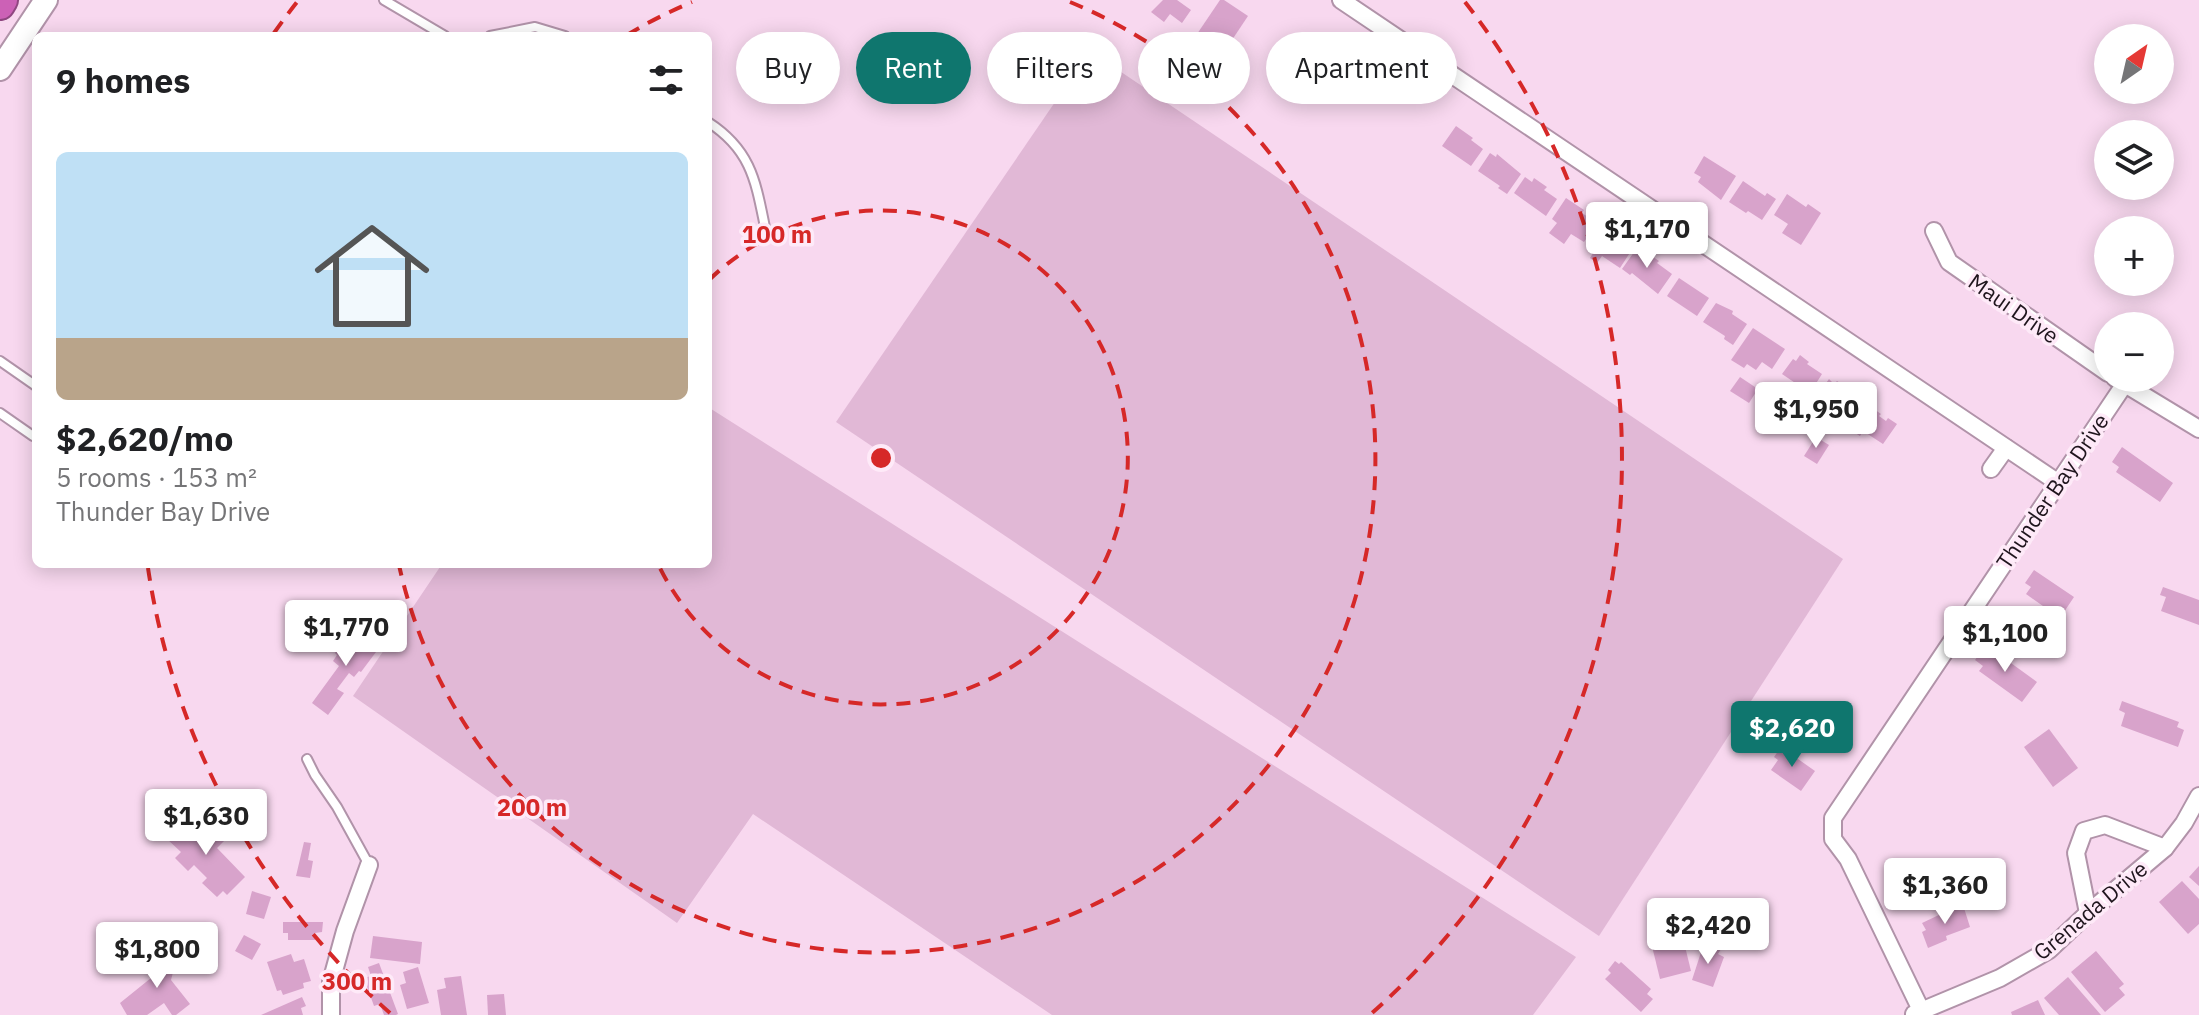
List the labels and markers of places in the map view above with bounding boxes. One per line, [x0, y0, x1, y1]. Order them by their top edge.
pin: $1,170 [1582, 202, 1712, 270]
pin: $1,950 [1751, 382, 1881, 450]
centre of rings [867, 444, 895, 472]
pin: $1,770 [281, 600, 411, 668]
pin: $1,100 [1940, 606, 2070, 674]
pin: $2,620 [1727, 701, 1857, 769]
pin: $1,630 [141, 789, 271, 857]
pin: $1,360 [1880, 858, 2010, 926]
pin: $2,420 [1643, 898, 1773, 966]
pin: $1,800 [92, 922, 222, 990]

